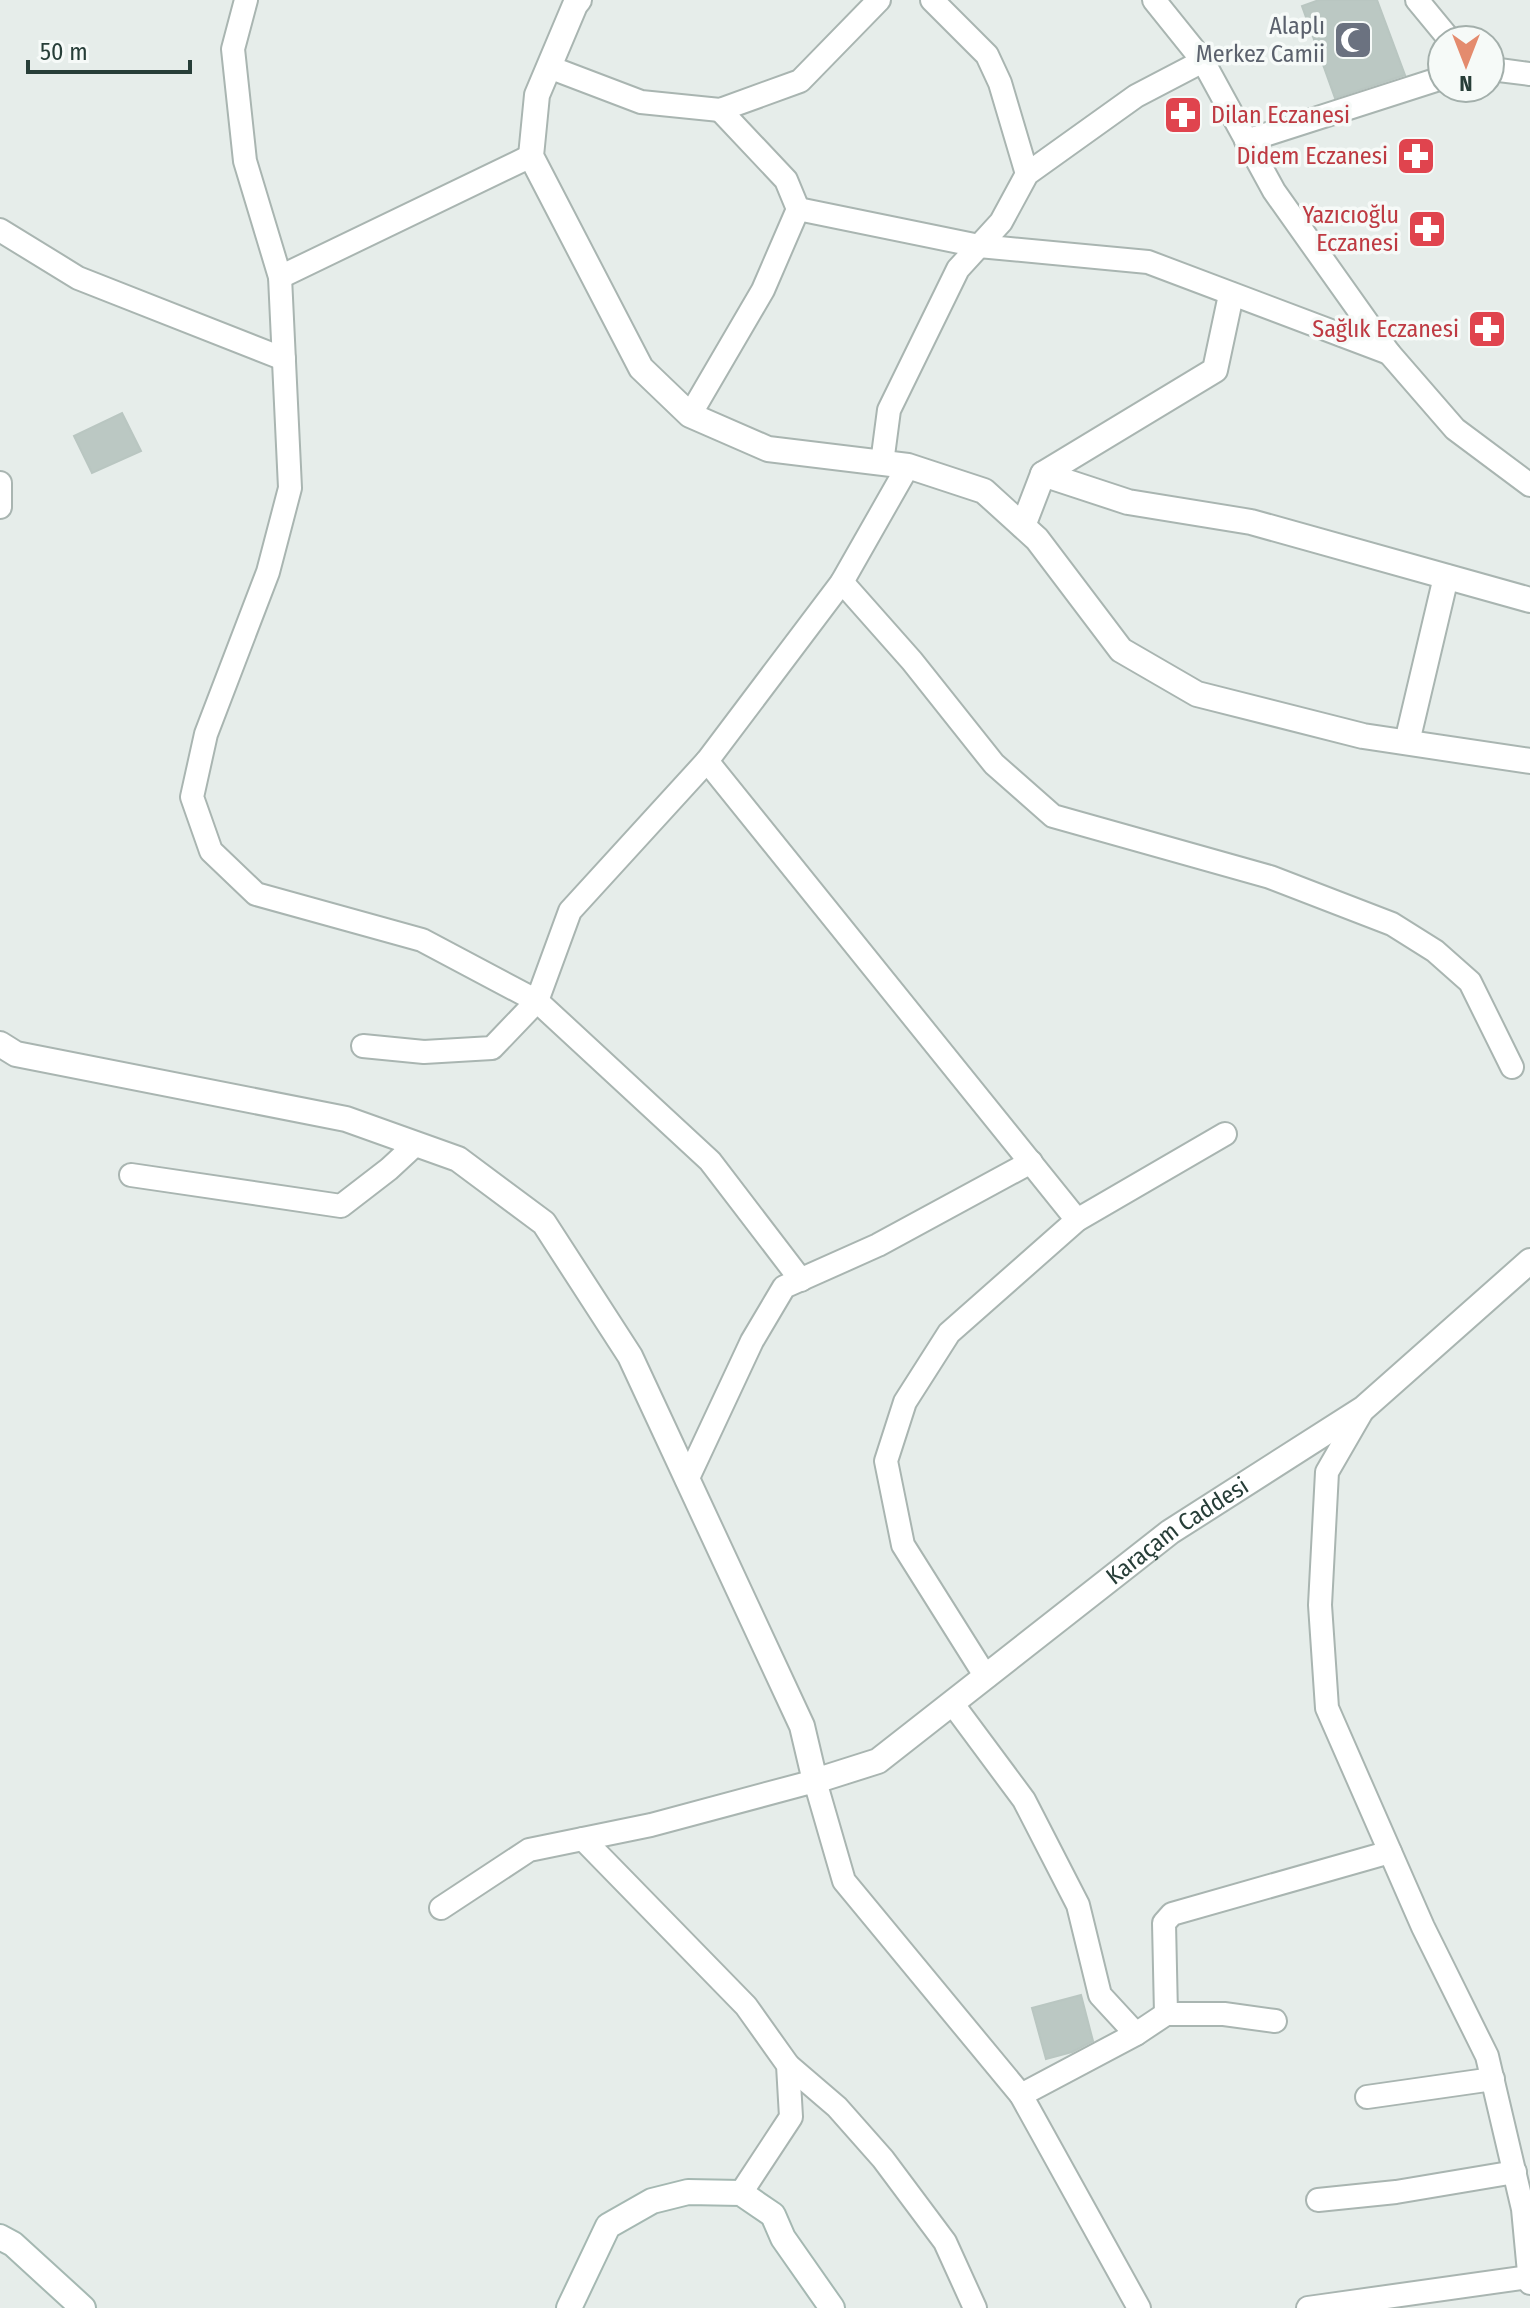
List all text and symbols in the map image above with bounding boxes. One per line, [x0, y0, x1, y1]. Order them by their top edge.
place label: Alaplı Merkez Camii [1196, 12, 1325, 68]
mosque icon: Alaplı Merkez Camii [1332, 19, 1374, 61]
scale bar [28, 24, 190, 74]
north arrow [1426, 24, 1506, 104]
text: 50 m [40, 38, 88, 66]
text: N [1459, 70, 1473, 97]
pharmacy icon: Dilan Eczanesi [1162, 94, 1204, 136]
place label: Dilan Eczanesi [1211, 101, 1350, 129]
pharmacy icon: Didem Eczanesi [1395, 135, 1437, 177]
place label: Didem Eczanesi [1236, 142, 1388, 170]
place label: Yazıcıoğlu Eczanesi [1303, 201, 1399, 257]
pharmacy icon: Yazıcıoğlu Eczanesi [1406, 208, 1448, 250]
pharmacy icon: Sağlık Eczanesi [1466, 308, 1508, 350]
place label: Sağlık Eczanesi [1312, 315, 1459, 343]
street label: Karaçam Caddesi [1101, 1472, 1254, 1591]

